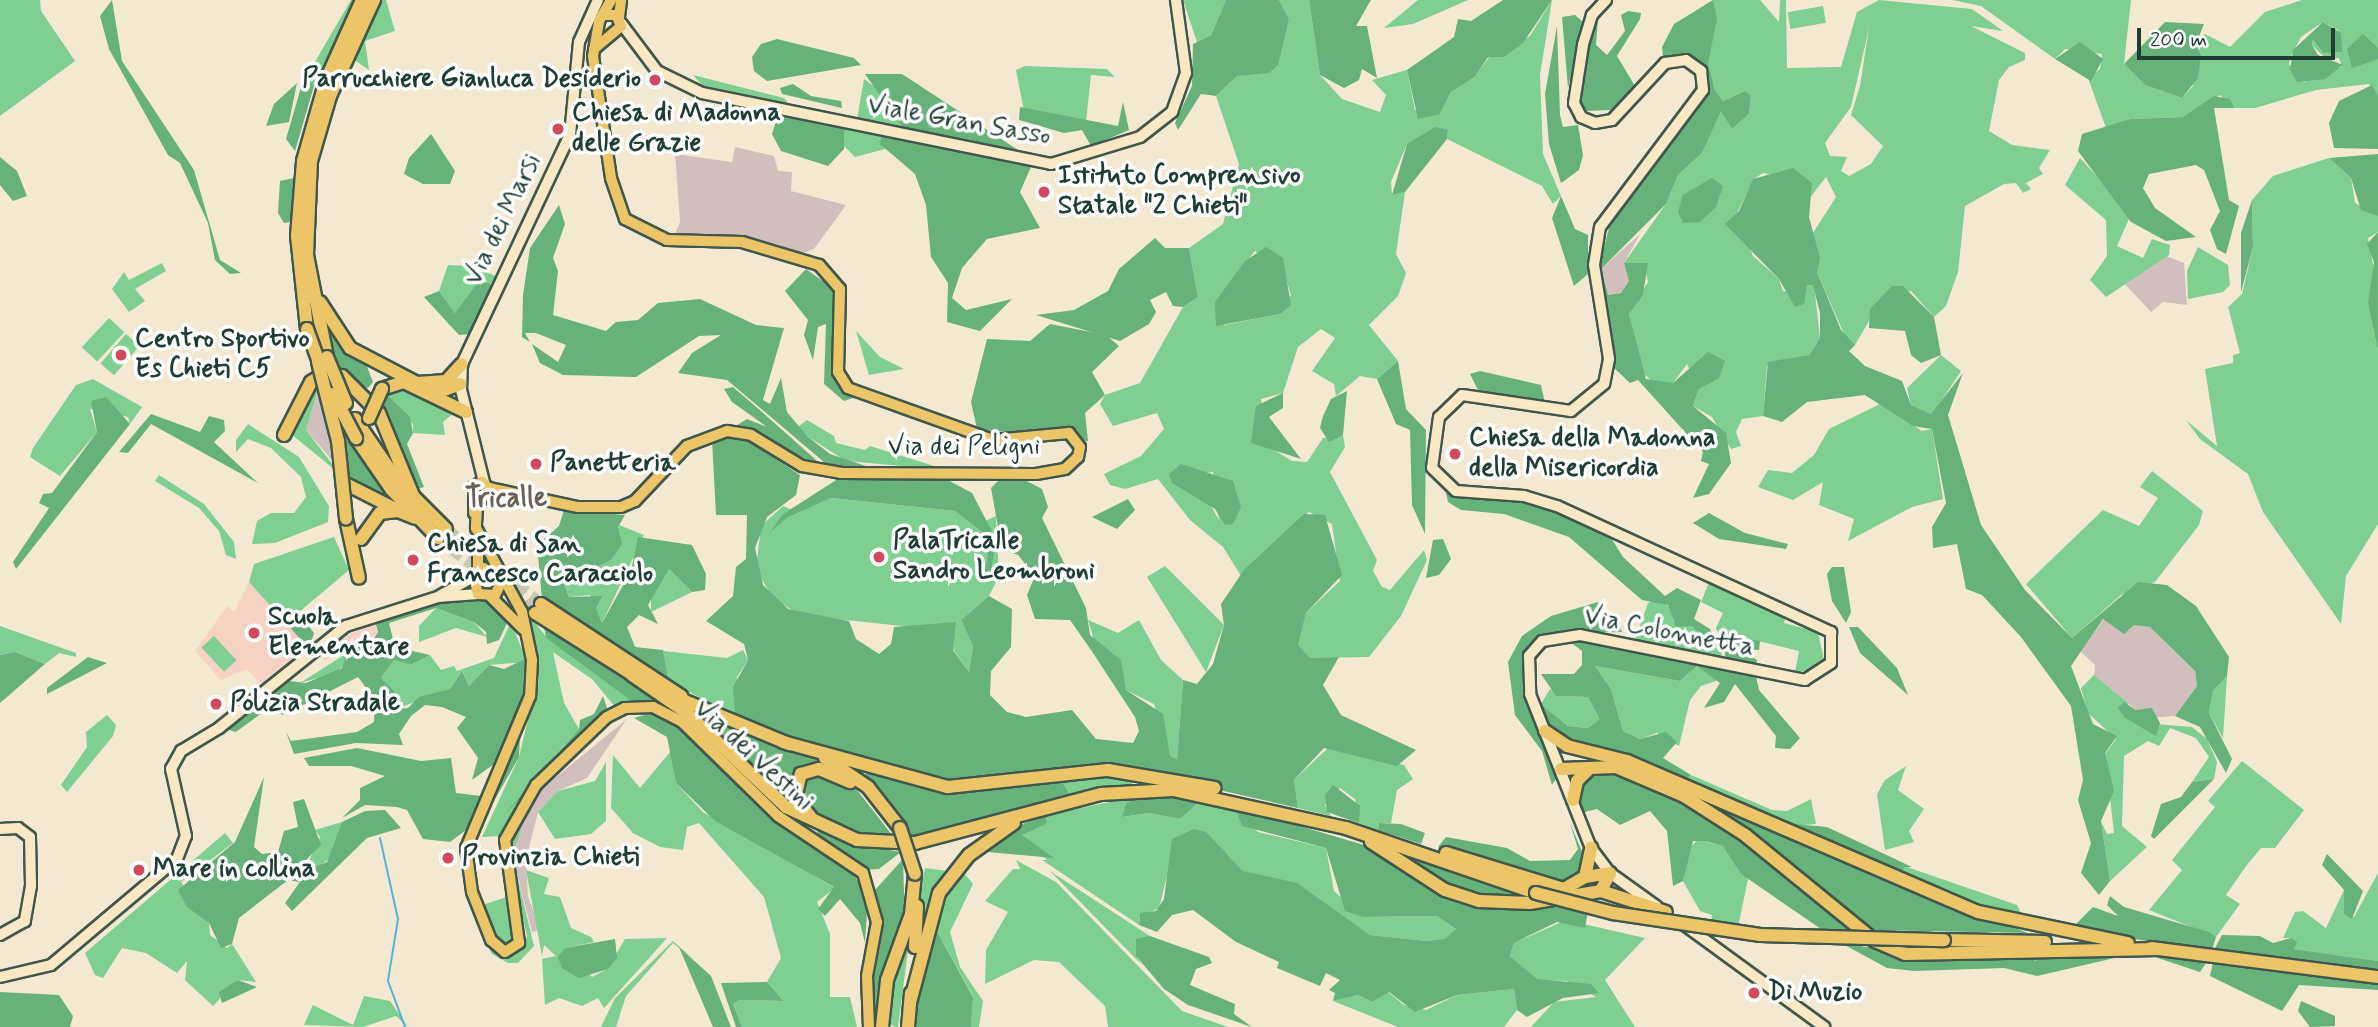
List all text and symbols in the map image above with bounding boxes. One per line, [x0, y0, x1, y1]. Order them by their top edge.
scale bar [2140, 14, 2338, 58]
text: 200 m [2150, 26, 2207, 54]
place label: Parrucchiere Gianluca Desiderio [303, 64, 641, 96]
marker: Parrucchiere Gianluca Desiderio [647, 72, 663, 88]
street label: Viale Gran Sasso [863, 90, 1055, 154]
place label: Chiesa di Madonna delle Grazie [572, 98, 787, 160]
marker: Chiesa di Madonna delle Grazie [550, 121, 566, 137]
street label: Via dei Marsi [459, 149, 549, 291]
place label: Istituto Comprensivo Statale "2 Chieti" [1058, 161, 1294, 222]
marker: Istituto Comprensivo Statale "2 Chieti" [1036, 184, 1052, 200]
place label: Centro Sportivo Es Chieti C5 [135, 324, 310, 386]
marker: Centro Sportivo Es Chieti C5 [113, 347, 129, 363]
place label: Chiesa della Madonna della Misericordia [1469, 423, 1716, 485]
street label: Via dei Peligni [888, 432, 1040, 464]
marker: Chiesa della Madonna della Misericordia [1447, 446, 1463, 462]
place label: Panetteria [550, 448, 676, 480]
marker: Panetteria [528, 456, 544, 472]
district label: Tricalle [465, 482, 547, 516]
place label: PalaTricalle Sandro Leombroni [893, 526, 1095, 588]
place label: Chiesa di San Francesco Caracciolo [427, 529, 653, 590]
marker: PalaTricalle Sandro Leombroni [871, 549, 887, 565]
marker: Chiesa di San Francesco Caracciolo [405, 552, 421, 568]
street label: Via Colonnetta [1581, 601, 1757, 665]
place label: Scuola Elementare [268, 602, 409, 664]
marker: Scuola Elementare [246, 625, 262, 641]
place label: Polizia Stradale [230, 688, 400, 720]
street label: Via dei Vestini [687, 694, 819, 818]
marker: Polizia Stradale [208, 696, 224, 712]
place label: Provinzia Chieti [462, 842, 639, 874]
marker: Provinzia Chieti [440, 850, 456, 866]
place label: Mare in collina [153, 854, 314, 886]
marker: Mare in collina [131, 862, 147, 878]
place label: Di Muzio [1768, 977, 1863, 1009]
marker: Di Muzio [1746, 985, 1762, 1001]

